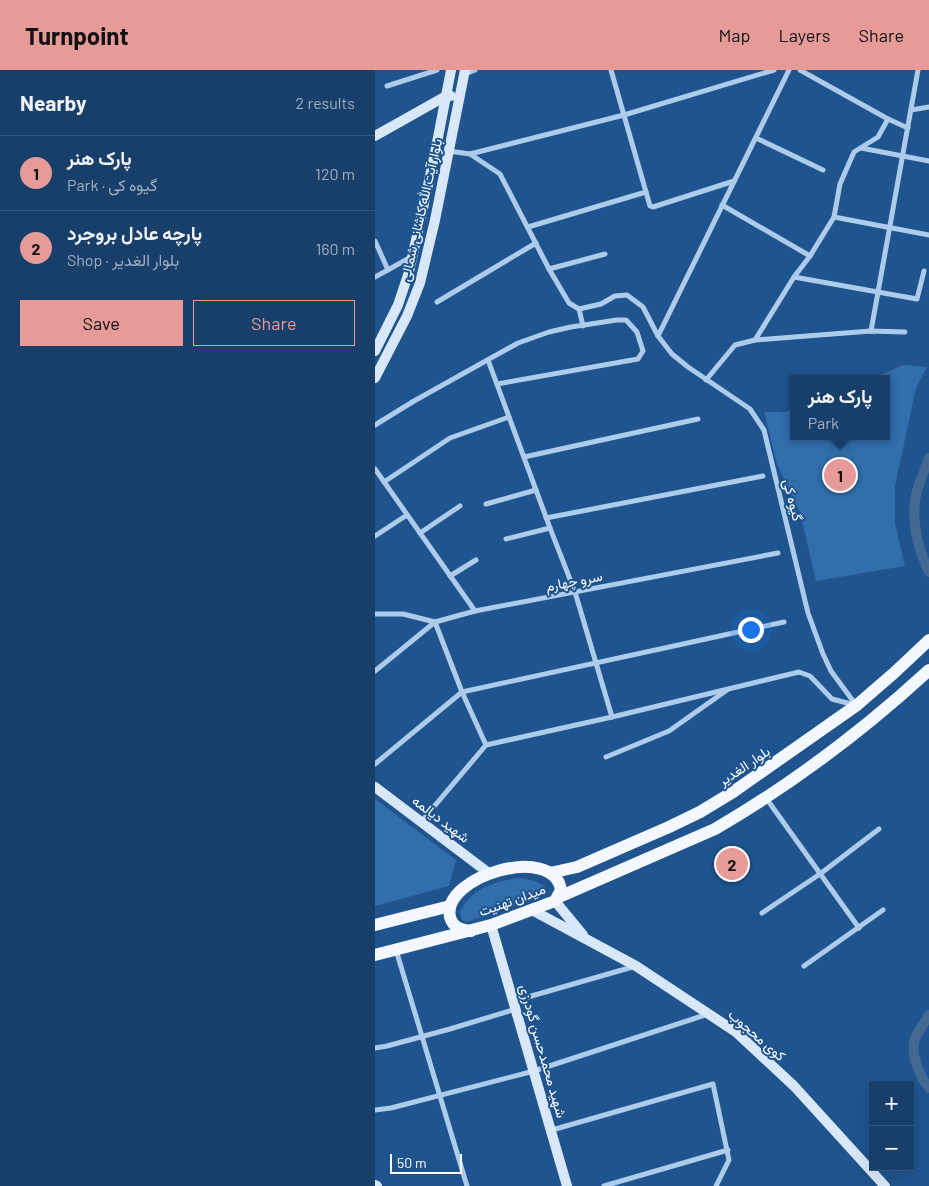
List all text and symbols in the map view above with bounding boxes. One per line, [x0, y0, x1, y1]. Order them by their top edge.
text: Turnpoint [25, 21, 129, 50]
text: Map [718, 24, 750, 46]
text: Layers [778, 24, 831, 46]
text: Share [859, 24, 904, 46]
text: Nearby [20, 90, 86, 115]
text: 2 results [296, 93, 355, 112]
street label: بلوار آیت الله کاشانی شمالی [396, 137, 446, 283]
text: پارک هنر [67, 146, 132, 169]
text: 1 [33, 164, 39, 183]
text: 120 m [315, 164, 355, 183]
text: Park · گیوه کی [67, 175, 157, 194]
text: پارچه عادل بروجرد [67, 221, 202, 244]
text: 2 [32, 239, 40, 258]
text: 160 m [316, 239, 355, 258]
text: Shop · بلوار الغدیر [67, 250, 179, 269]
button: Save [20, 300, 183, 346]
button: Share [193, 300, 355, 346]
popup [790, 375, 890, 440]
text: پارک هنر [808, 384, 872, 407]
text: Park [808, 413, 839, 432]
pin: 1 [824, 456, 856, 494]
street label: گیوه کی [779, 477, 807, 523]
street label: سرو چهارم [544, 567, 604, 596]
your location [738, 617, 764, 643]
street label: بلوار الغدیر [714, 742, 773, 790]
street label: شهید دیالمه [409, 792, 473, 846]
pin: 2 [716, 845, 748, 883]
street label: میدان تهنیت [476, 880, 548, 920]
street label: شهید محمدحسن گودرزی [515, 982, 571, 1120]
street label: کوی محجوب [725, 1005, 789, 1065]
map controls [869, 1081, 914, 1171]
button: + [869, 1081, 914, 1126]
button: − [869, 1126, 914, 1171]
scale bar [390, 1151, 463, 1174]
text: 50 m [397, 1154, 426, 1171]

